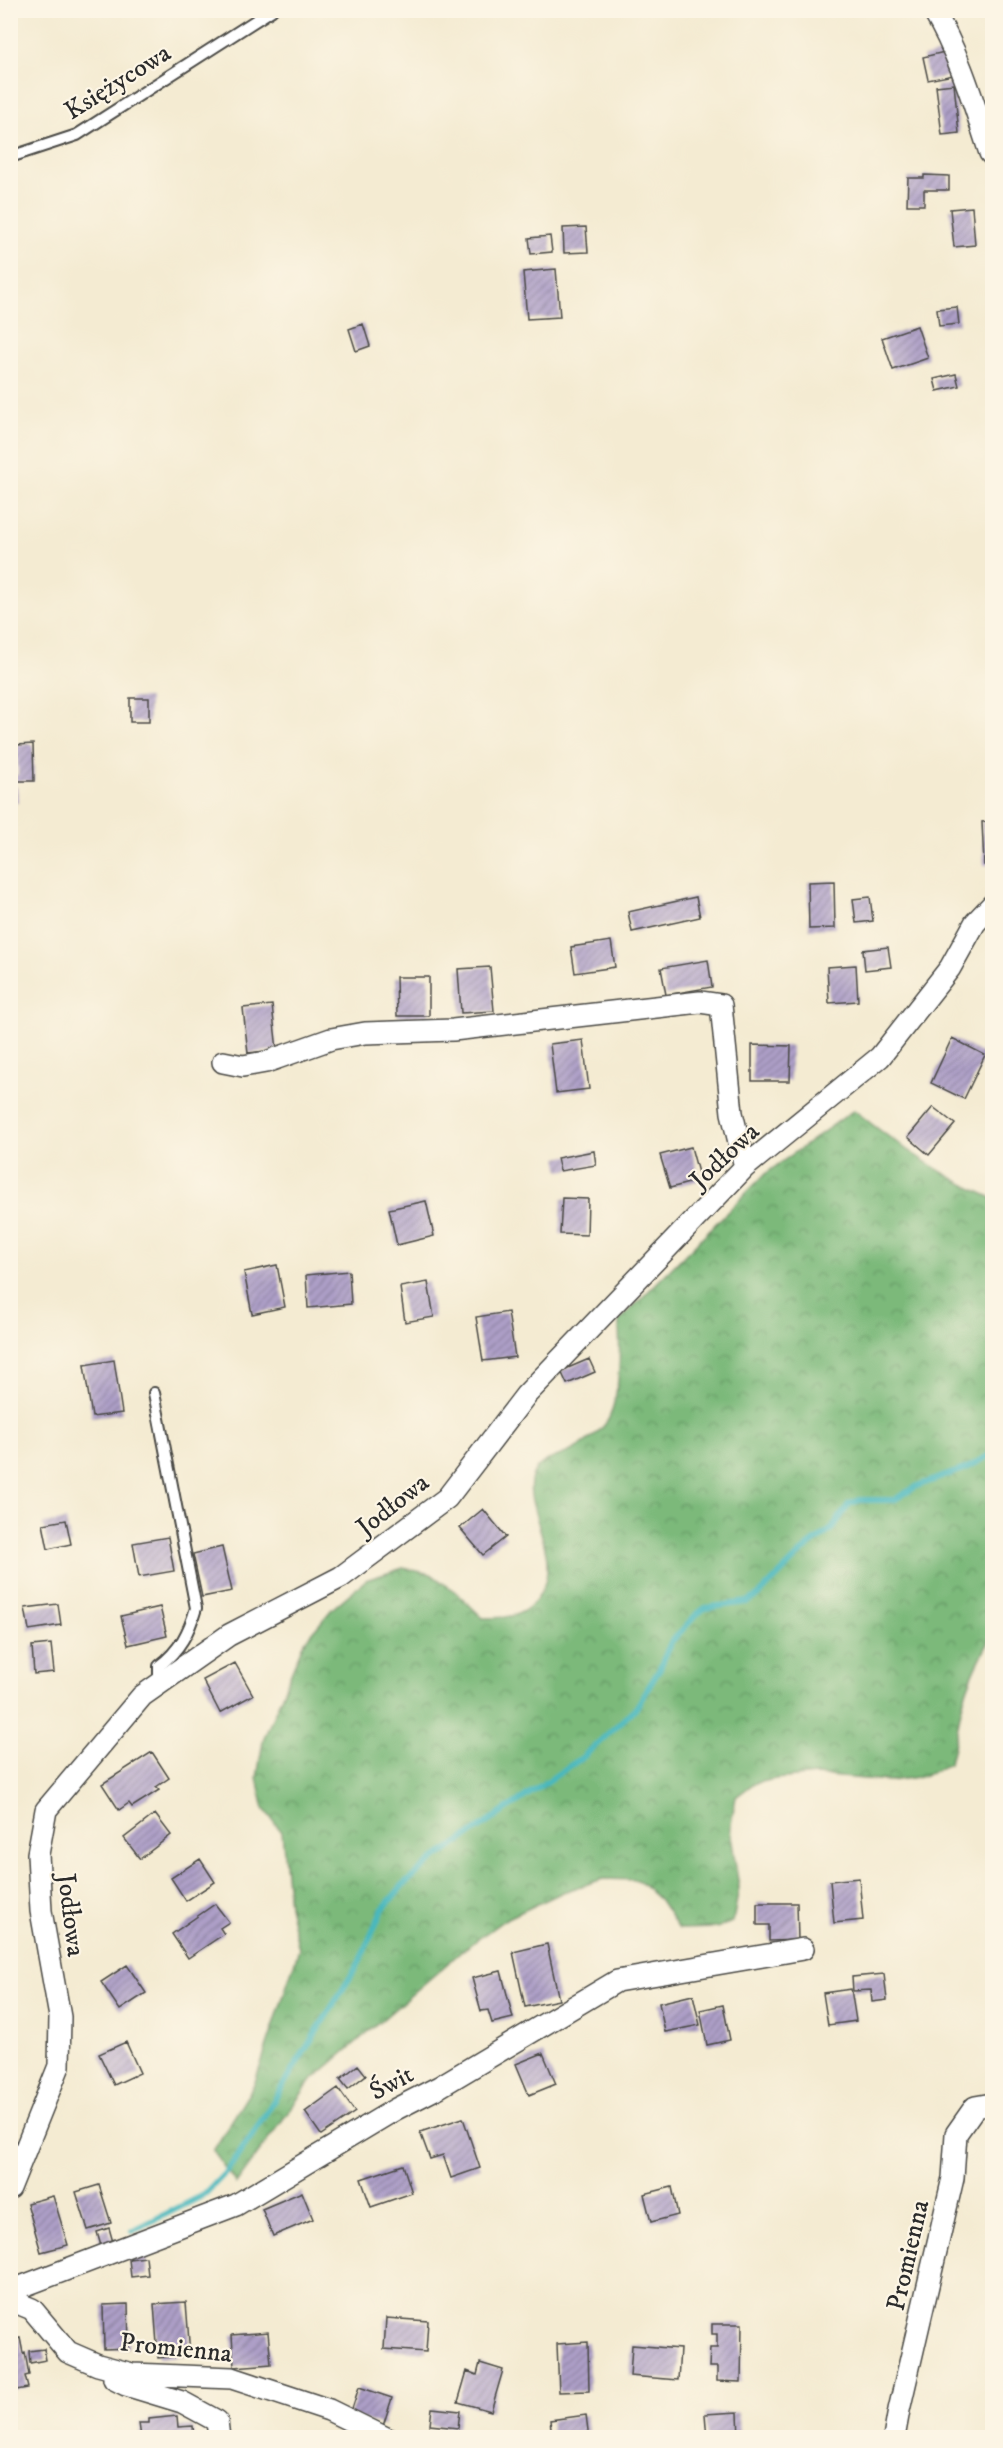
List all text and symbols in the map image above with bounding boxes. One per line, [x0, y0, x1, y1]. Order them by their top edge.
street label: Księżycowa [58, 37, 177, 128]
street label: Jodłowa [682, 1116, 767, 1198]
street label: Jodłowa [348, 1466, 436, 1545]
street label: Jodłowa [49, 1870, 92, 1959]
street label: Świt [364, 2057, 419, 2108]
street label: Promienna [880, 2197, 937, 2314]
street label: Promienna [118, 2326, 234, 2371]

